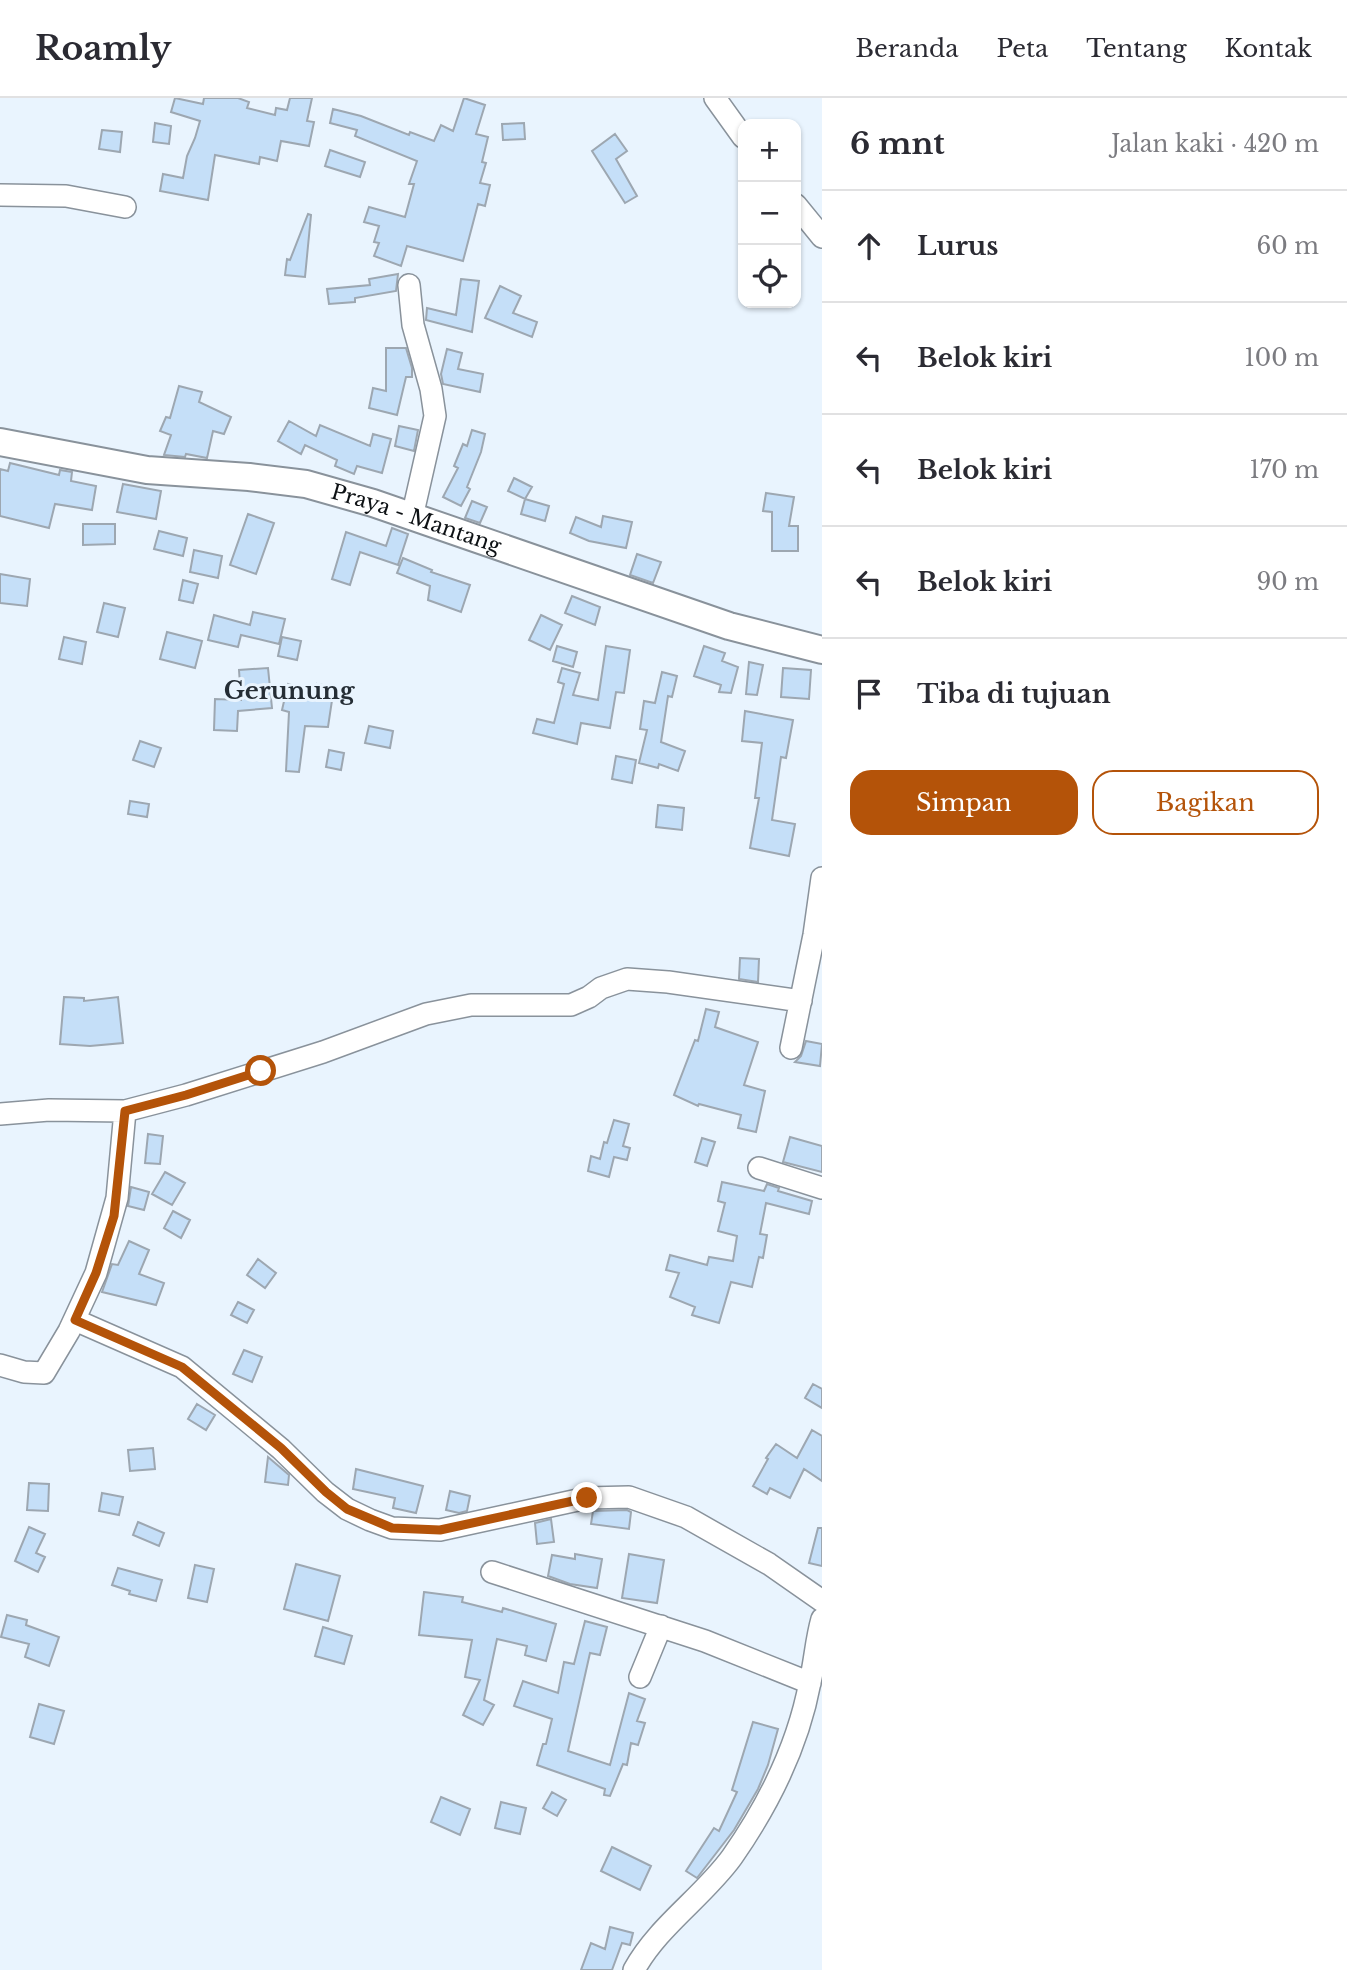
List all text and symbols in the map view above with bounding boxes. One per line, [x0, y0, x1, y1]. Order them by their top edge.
text: Roamly [35, 28, 171, 69]
text: Beranda [856, 34, 958, 63]
text: Peta [996, 34, 1048, 63]
text: Tentang [1086, 34, 1187, 63]
text: Kontak [1225, 34, 1312, 63]
map controls [738, 119, 801, 308]
button: + [738, 119, 801, 182]
text: 6 mnt [850, 125, 945, 162]
text: Jalan kaki · 420 m [1111, 130, 1319, 158]
button: − [738, 182, 801, 245]
icon: ahead [850, 227, 888, 265]
text: Lurus [917, 230, 998, 262]
text: 60 m [1257, 232, 1319, 260]
button: locate [738, 245, 801, 308]
icon: left [850, 339, 888, 377]
text: Belok kiri [917, 342, 1052, 374]
text: 100 m [1245, 344, 1319, 372]
icon: left [850, 451, 888, 489]
text: Belok kiri [917, 454, 1052, 486]
text: 170 m [1249, 456, 1319, 484]
street label: Praya - Mantang [328, 479, 505, 559]
icon: left [850, 563, 888, 601]
text: Belok kiri [917, 566, 1052, 598]
text: 90 m [1257, 568, 1319, 596]
icon: arrive [850, 675, 888, 713]
district label: Gerunung [224, 676, 356, 705]
text: Tiba di tujuan [917, 678, 1111, 710]
button: Simpan [850, 770, 1078, 835]
button: Bagikan [1092, 770, 1319, 835]
route start [245, 1055, 276, 1086]
route end [571, 1482, 602, 1513]

